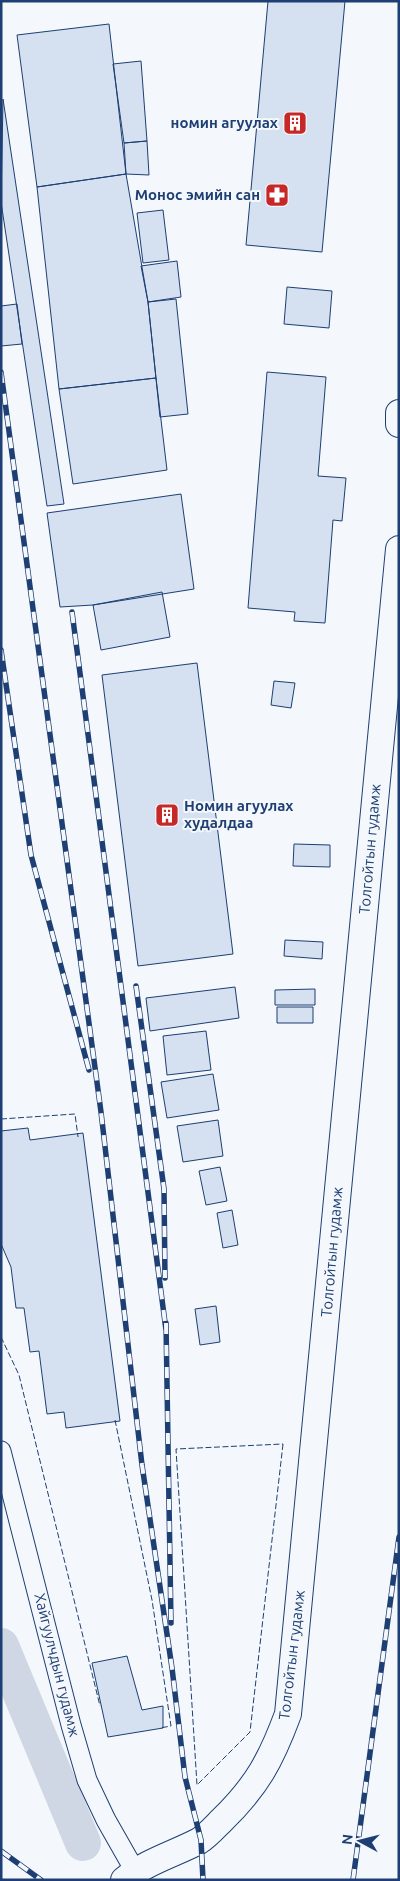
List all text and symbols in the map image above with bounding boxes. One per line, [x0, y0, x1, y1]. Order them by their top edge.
building icon: номин агуулах [282, 110, 308, 136]
place label: номин агуулах [171, 114, 278, 131]
pharmacy icon: Монос эмийн сан [264, 182, 290, 208]
place label: Монос эмийн сан [135, 186, 260, 203]
street label: Толгойтын гудамж [355, 783, 384, 915]
place label: Номин агуулах худалдаа [184, 797, 293, 831]
building icon: Номин агуулах худалдаа [154, 802, 180, 828]
street label: Толгойтын гудамж [317, 1186, 346, 1318]
street label: Толгойтын гудамж [275, 1589, 308, 1721]
street label: Хайгуулчдын гудамж [31, 1591, 84, 1738]
north arrow [335, 1816, 385, 1866]
text: N [339, 1833, 356, 1846]

